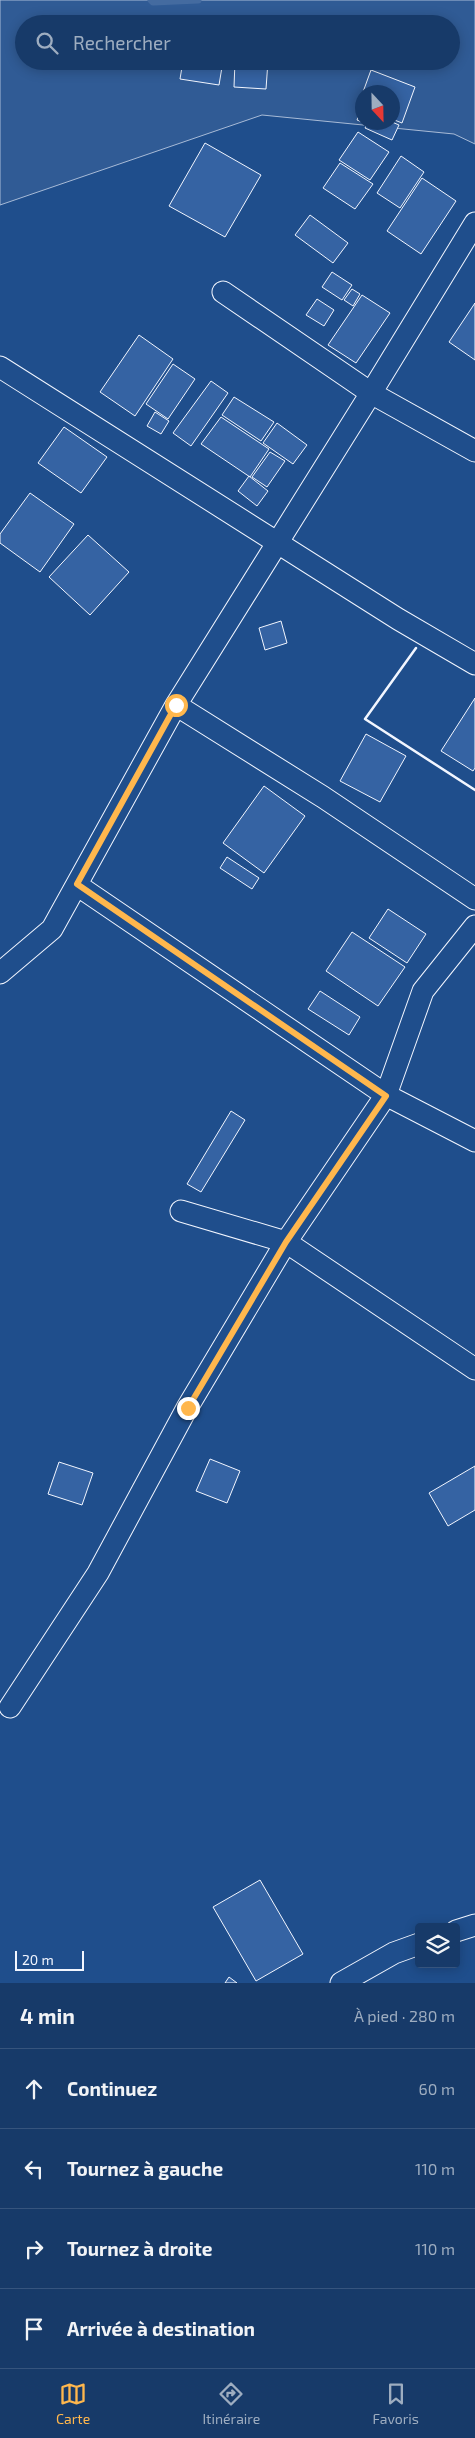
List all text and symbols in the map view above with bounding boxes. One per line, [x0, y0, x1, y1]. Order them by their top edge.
search box [15, 15, 460, 70]
icon: search [33, 29, 61, 57]
text: Rechercher [73, 31, 171, 54]
north arrow [355, 85, 400, 130]
route start [165, 694, 188, 717]
route end [177, 1397, 200, 1420]
map controls [415, 1923, 460, 1968]
button: layers [415, 1923, 460, 1968]
scale bar [15, 1948, 84, 1971]
text: 20 m [22, 1951, 54, 1968]
text: 4 min [20, 2003, 75, 2028]
text: À pied · 280 m [354, 2006, 455, 2025]
icon: ahead [20, 2075, 48, 2103]
text: Continuez [67, 2077, 157, 2100]
text: 60 m [419, 2079, 455, 2098]
icon: left [20, 2155, 48, 2183]
text: Tournez à gauche [67, 2157, 223, 2180]
text: 110 m [415, 2159, 455, 2178]
icon: right [20, 2235, 48, 2263]
text: Tournez à droite [67, 2237, 213, 2260]
text: 110 m [415, 2239, 455, 2258]
icon: arrive [20, 2315, 48, 2343]
text: Arrivée à destination [67, 2317, 255, 2340]
tab: Carte [56, 2380, 90, 2427]
tab: Itinéraire [202, 2380, 260, 2427]
tab: Favoris [372, 2380, 419, 2427]

